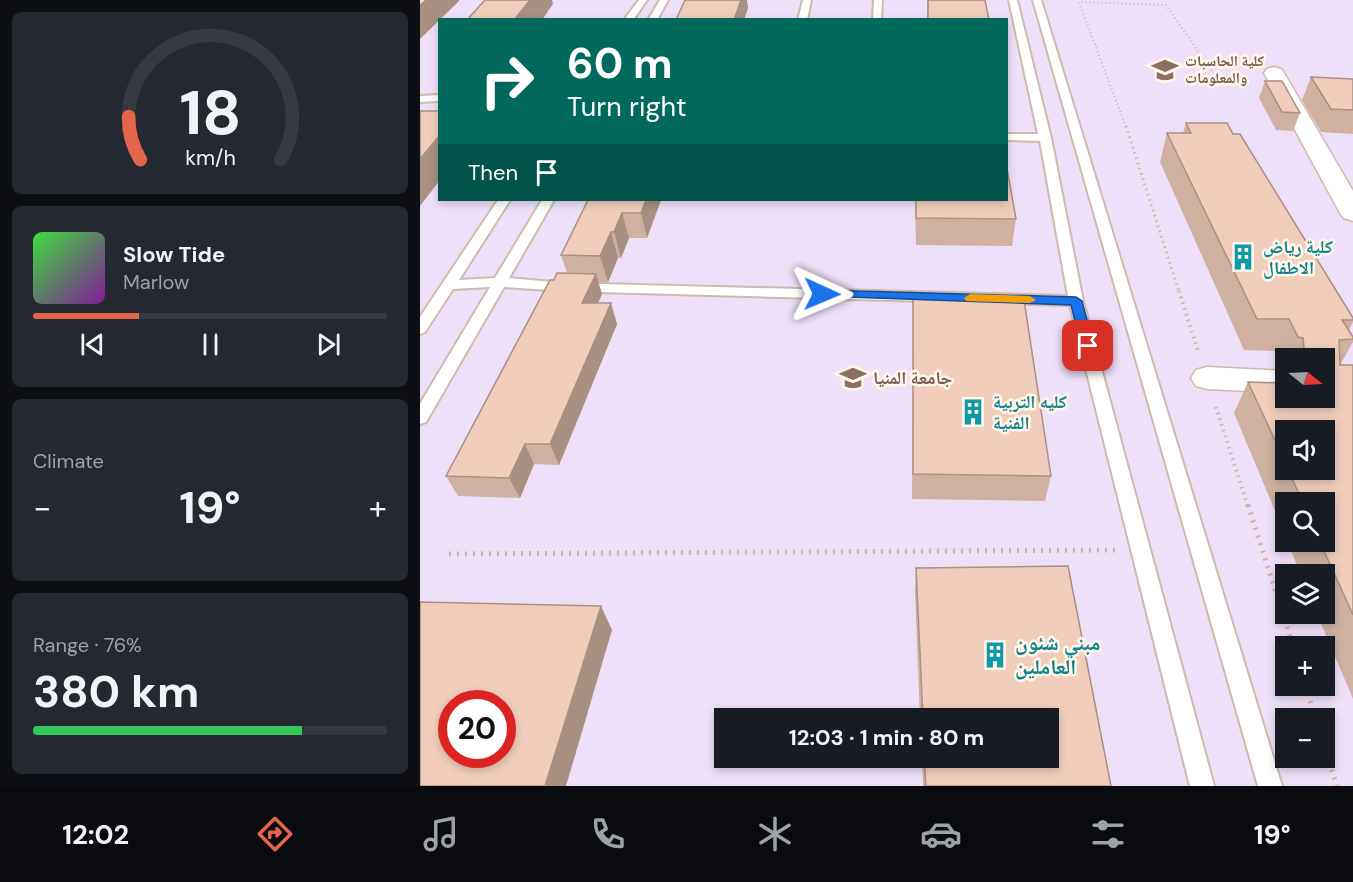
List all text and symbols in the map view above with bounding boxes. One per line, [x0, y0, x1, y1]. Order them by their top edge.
text: 60 m [567, 36, 673, 91]
icon: right [468, 42, 546, 120]
place label: كلية الحاسبات والمعلومات [1185, 51, 1265, 88]
school or university icon: كلية الحاسبات والمعلومات [1150, 55, 1180, 85]
text: 18 [179, 72, 241, 153]
text: Turn right [567, 89, 687, 124]
text: km/h [185, 144, 235, 172]
icon: arrive [530, 156, 563, 189]
text: Then [468, 158, 518, 187]
place label: كلية رياض الاطفال [1263, 235, 1333, 280]
text: Slow Tide [123, 240, 225, 269]
building icon: كلية رياض الاطفال [1228, 242, 1258, 272]
position arrow [790, 262, 854, 326]
text: Marlow [123, 269, 189, 295]
pin [1062, 320, 1113, 371]
icon: previous [76, 328, 109, 361]
icon: pause [194, 328, 227, 361]
icon: next [312, 328, 345, 361]
icon: arrive [1071, 329, 1104, 362]
north arrow [1275, 348, 1335, 408]
map controls [1275, 348, 1335, 768]
school or university icon: جامعة المنيا [838, 363, 868, 393]
place label: جامعة المنيا [873, 366, 953, 390]
place label: كليه التربية الفنية [993, 390, 1067, 435]
building icon: كليه التربية الفنية [958, 397, 988, 427]
button: sound [1275, 420, 1335, 480]
text: Climate [33, 448, 104, 474]
text: 19° [179, 478, 241, 537]
text: − [33, 486, 51, 529]
text: + [369, 486, 387, 529]
button: search [1275, 492, 1335, 552]
button: layers [1275, 564, 1335, 624]
place label: مبني شئون العاملين [1015, 629, 1100, 681]
text: Range · 76% [33, 632, 142, 658]
button: + [1275, 636, 1335, 696]
building icon: مبني شئون العاملين [980, 640, 1010, 670]
text: 380 km [33, 662, 199, 721]
speed limit sign: 20 [438, 690, 516, 768]
button: − [1275, 708, 1335, 768]
text: 12:03 · 1 min · 80 m [789, 723, 984, 752]
icon: directions [254, 813, 296, 855]
icon: music [420, 813, 462, 855]
icon: phone [587, 813, 629, 855]
icon: climate [754, 813, 796, 855]
icon: car [920, 813, 962, 855]
icon: filters [1087, 813, 1129, 855]
text: 12:02 [62, 817, 129, 852]
text: 19° [1254, 817, 1291, 852]

